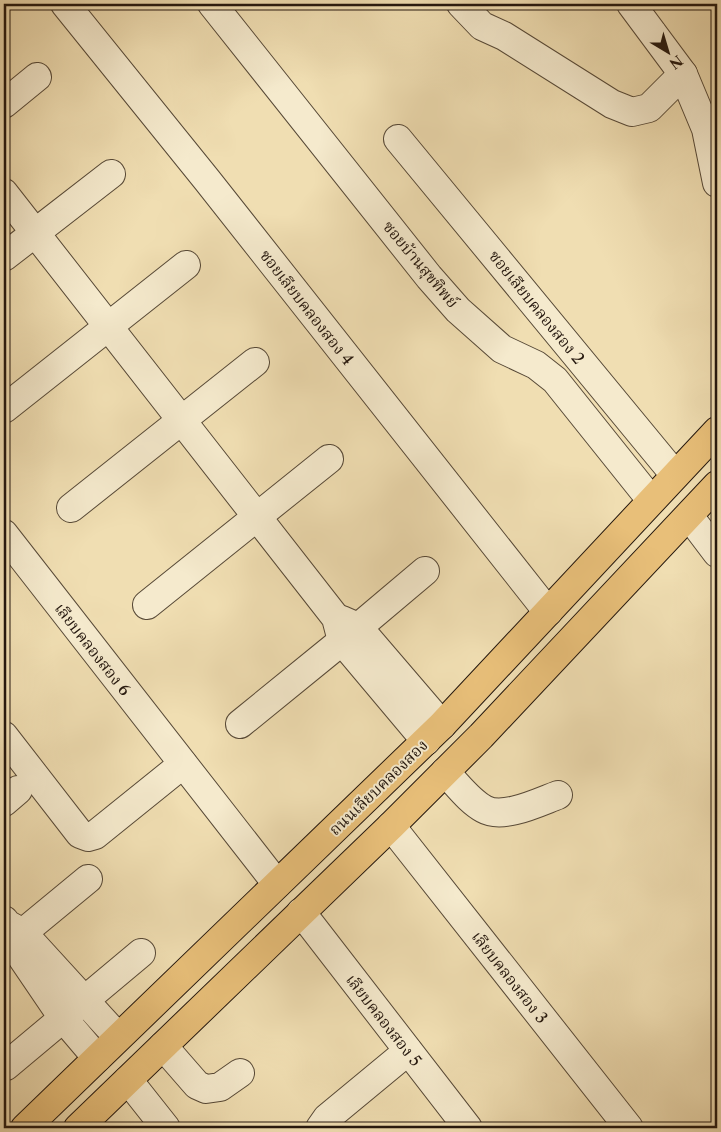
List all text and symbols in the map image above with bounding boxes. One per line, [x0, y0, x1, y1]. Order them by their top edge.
north arrow [644, 28, 694, 78]
text: N [666, 51, 686, 73]
street label: ซอยบ้านสุขทิพย์ [377, 216, 463, 313]
street label: ซอยเลียบคลองสอง 4 [256, 245, 358, 369]
street label: ซอยเลียบคลองสอง 2 [485, 246, 589, 368]
street label: เลียบคลองสอง 6 [51, 599, 135, 699]
street label: ถนนเลียบคลองสอง [324, 735, 432, 839]
street label: เลียบคลองสอง 3 [468, 927, 552, 1027]
street label: เลียบคลองสอง 5 [342, 970, 426, 1070]

